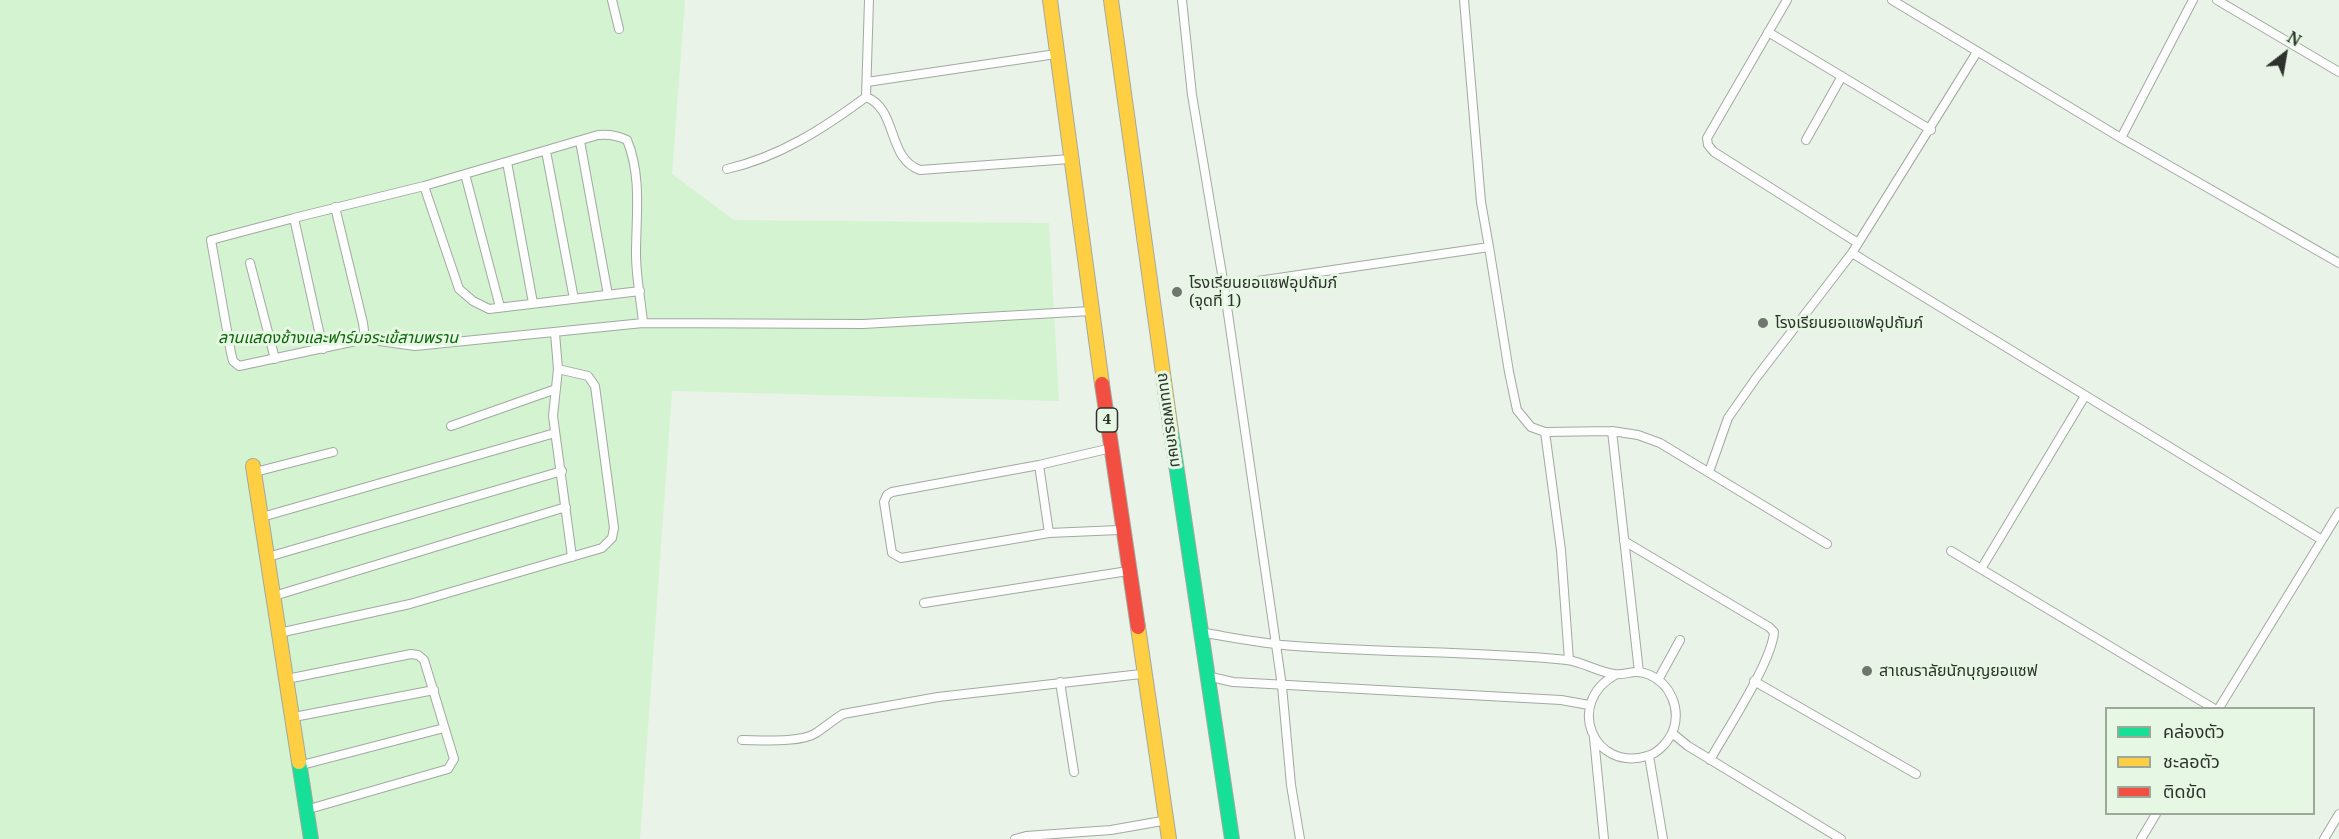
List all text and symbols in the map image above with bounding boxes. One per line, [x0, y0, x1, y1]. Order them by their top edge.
north arrow [2255, 24, 2315, 84]
text: N [2283, 26, 2305, 51]
place label: โรงเรียนยอแซฟอุปถัมภ์ (จุดที่ 1) [1189, 273, 1337, 311]
marker: โรงเรียนยอแซฟอุปถัมภ์ (จุดที่ 1) [1170, 285, 1184, 299]
place label: โรงเรียนยอแซฟอุปถัมภ์ [1775, 313, 1923, 333]
marker: โรงเรียนยอแซฟอุปถัมภ์ [1756, 316, 1770, 330]
park label: ลานแสดงช้างและฟาร์มจระเข้สามพราน [218, 328, 458, 348]
street label: ถนนเพชรเกษม [1153, 371, 1185, 469]
road number: 4 [1096, 408, 1118, 432]
place label: สาเณราลัยนักบุญยอแซฟ [1879, 661, 2038, 681]
marker: สาเณราลัยนักบุญยอแซฟ [1860, 664, 1874, 678]
legend [2105, 707, 2315, 815]
text: คล่องตัว [2163, 719, 2225, 743]
text: ชะลอตัว [2163, 749, 2220, 773]
text: ติดขัด [2163, 779, 2206, 803]

